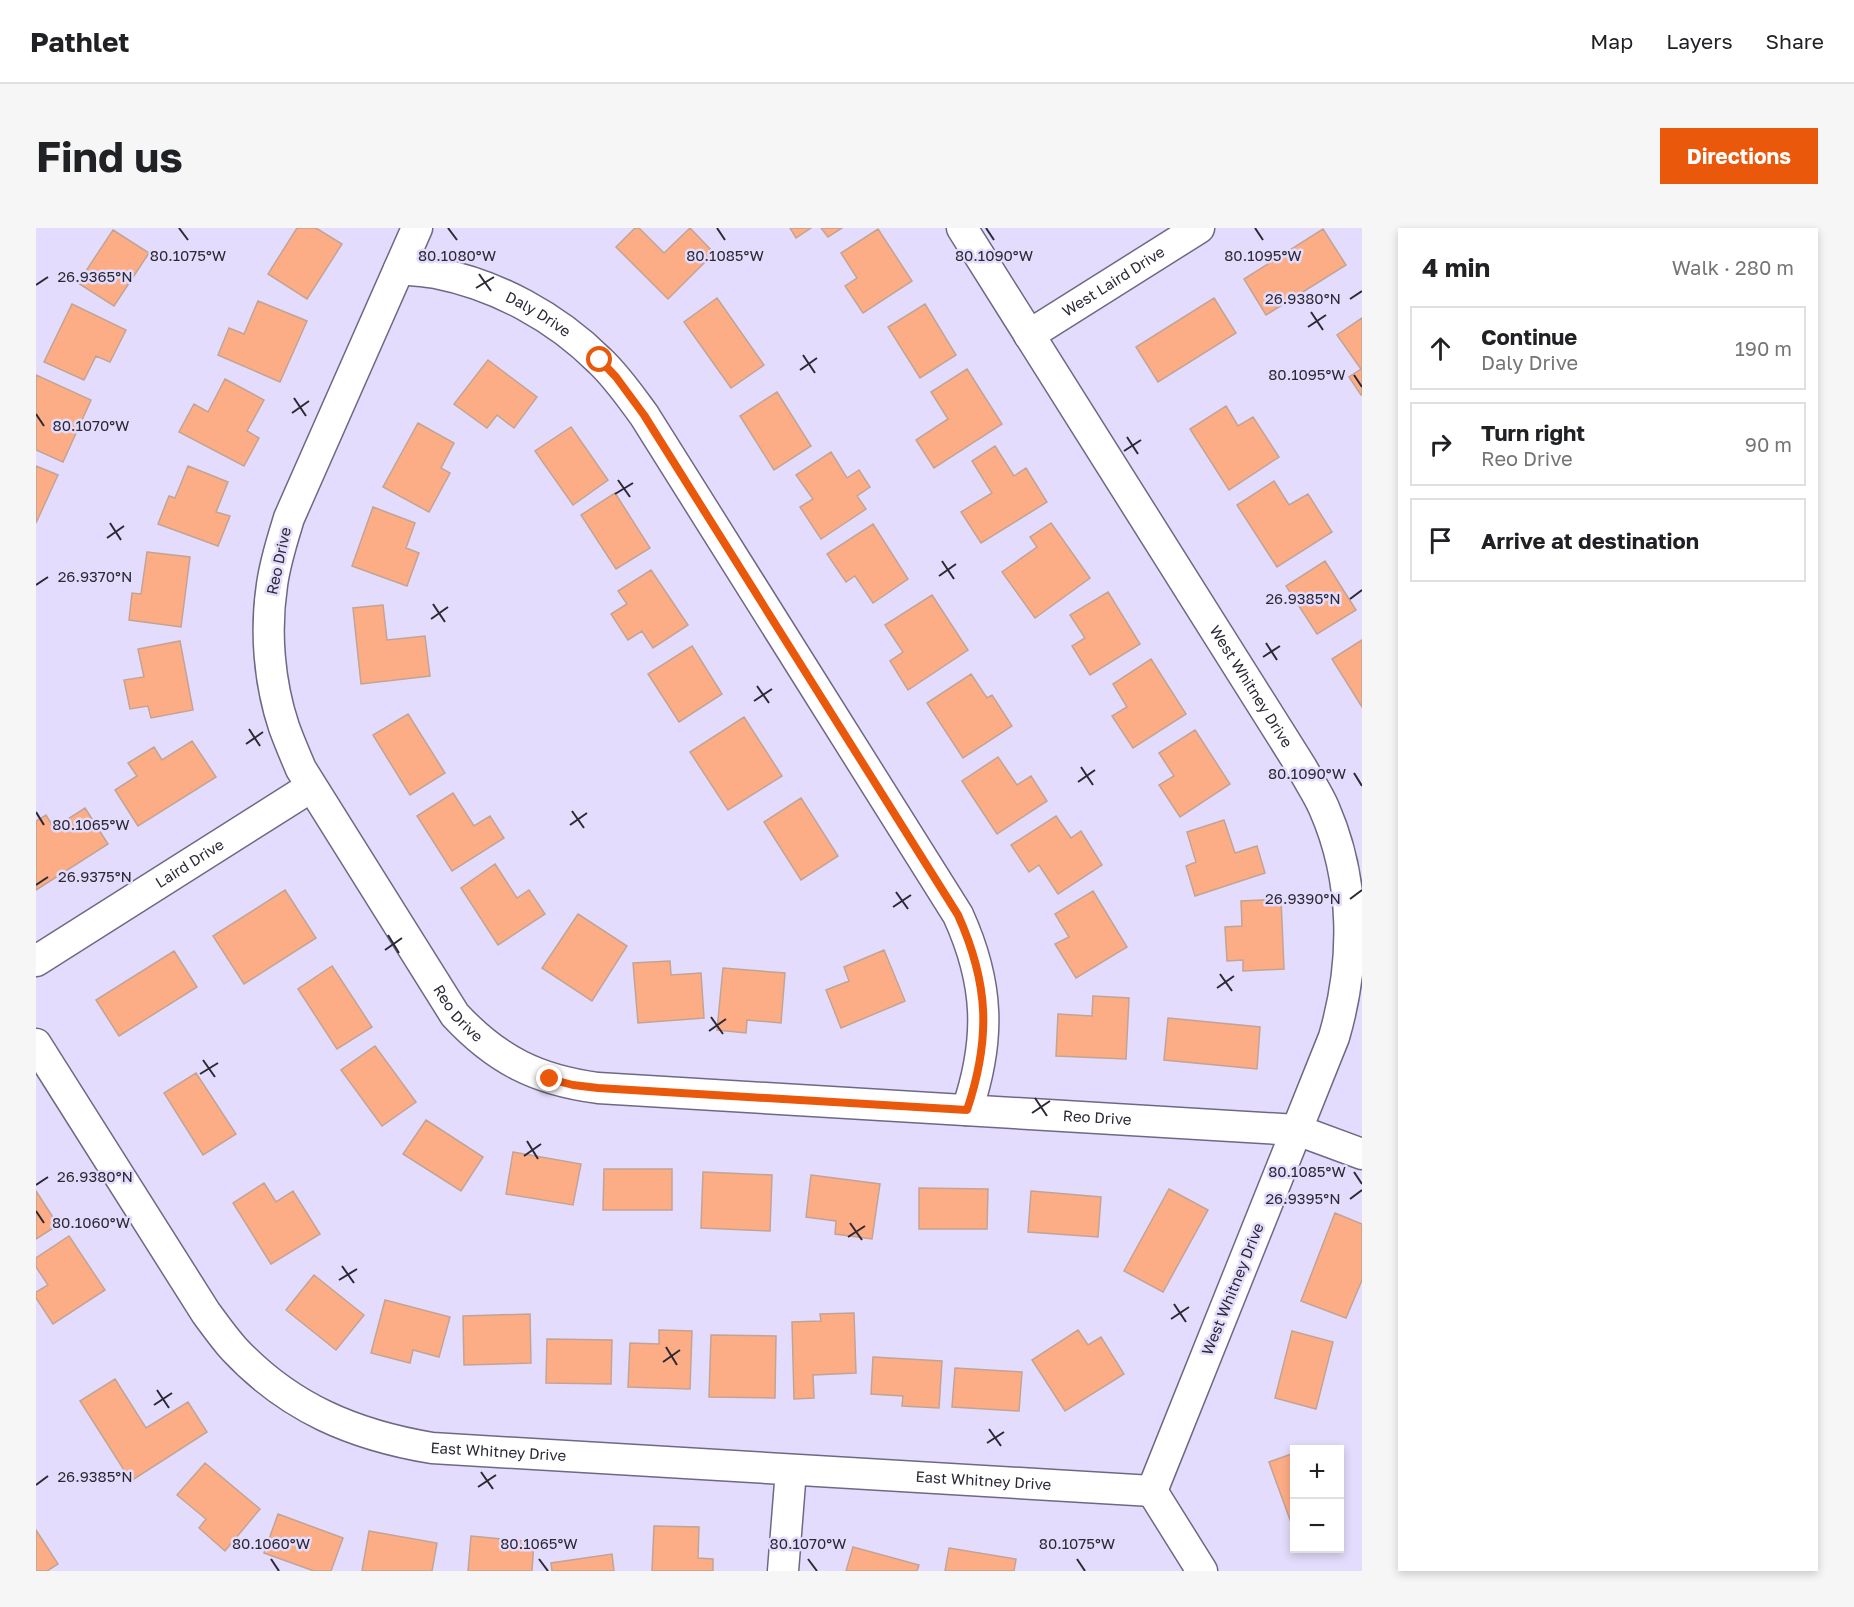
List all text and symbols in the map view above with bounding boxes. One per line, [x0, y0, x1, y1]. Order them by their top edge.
text: Pathlet [30, 25, 130, 58]
text: Map [1590, 28, 1633, 54]
text: Layers [1666, 28, 1733, 54]
text: Share [1766, 28, 1824, 54]
button: Directions [1660, 128, 1818, 184]
text: Find us [36, 131, 183, 181]
street label: West Laird Drive [1059, 242, 1168, 320]
text: 80.1075°W [150, 246, 226, 264]
text: 80.1080°W [418, 246, 496, 264]
text: 80.1085°W [686, 246, 764, 264]
text: 80.1090°W [955, 246, 1033, 264]
text: 80.1095°W [1224, 246, 1302, 264]
text: 4 min [1422, 252, 1490, 283]
text: Walk · 280 m [1672, 255, 1794, 279]
text: 26.9365°N [57, 267, 133, 285]
street label: Daly Drive [503, 287, 575, 340]
text: 26.9380°N [1265, 289, 1341, 307]
text: Continue [1481, 323, 1577, 350]
icon: ahead [1424, 332, 1457, 365]
text: 190 m [1735, 336, 1792, 360]
route start [586, 346, 612, 372]
text: Daly Drive [1481, 350, 1578, 374]
text: 80.1095°W [1268, 365, 1346, 383]
text: 80.1070°W [52, 416, 130, 434]
text: Turn right [1481, 419, 1585, 446]
icon: right [1424, 428, 1457, 461]
text: 90 m [1745, 432, 1792, 456]
text: Reo Drive [1481, 446, 1573, 470]
icon: arrive [1424, 524, 1457, 557]
street label: Reo Drive [262, 525, 294, 596]
text: Arrive at destination [1481, 527, 1699, 554]
text: 26.9370°N [58, 567, 132, 585]
text: 26.9385°N [1265, 589, 1341, 607]
street label: West Whitney Drive [1206, 622, 1297, 751]
text: 80.1090°W [1268, 764, 1346, 782]
text: 80.1065°W [52, 815, 130, 833]
street label: Laird Drive [152, 834, 227, 891]
text: 26.9375°N [58, 867, 132, 885]
text: 26.9390°N [1265, 889, 1341, 907]
street label: Reo Drive [430, 981, 487, 1045]
route end [536, 1065, 562, 1091]
street label: Reo Drive [1062, 1106, 1132, 1128]
text: 80.1085°W [1268, 1162, 1346, 1180]
text: 26.9380°N [57, 1167, 133, 1185]
text: 26.9395°N [1265, 1189, 1341, 1207]
text: 80.1060°W [52, 1213, 130, 1231]
street label: West Whitney Drive [1197, 1220, 1267, 1357]
street label: East Whitney Drive [430, 1438, 567, 1464]
map controls [1290, 1445, 1344, 1553]
button: + [1290, 1445, 1344, 1499]
text: 26.9385°N [57, 1467, 133, 1485]
street label: East Whitney Drive [915, 1467, 1052, 1493]
button: − [1290, 1499, 1344, 1553]
text: 80.1060°W [232, 1534, 310, 1552]
text: 80.1065°W [500, 1534, 578, 1552]
text: 80.1070°W [769, 1534, 847, 1552]
text: 80.1075°W [1039, 1534, 1115, 1552]

